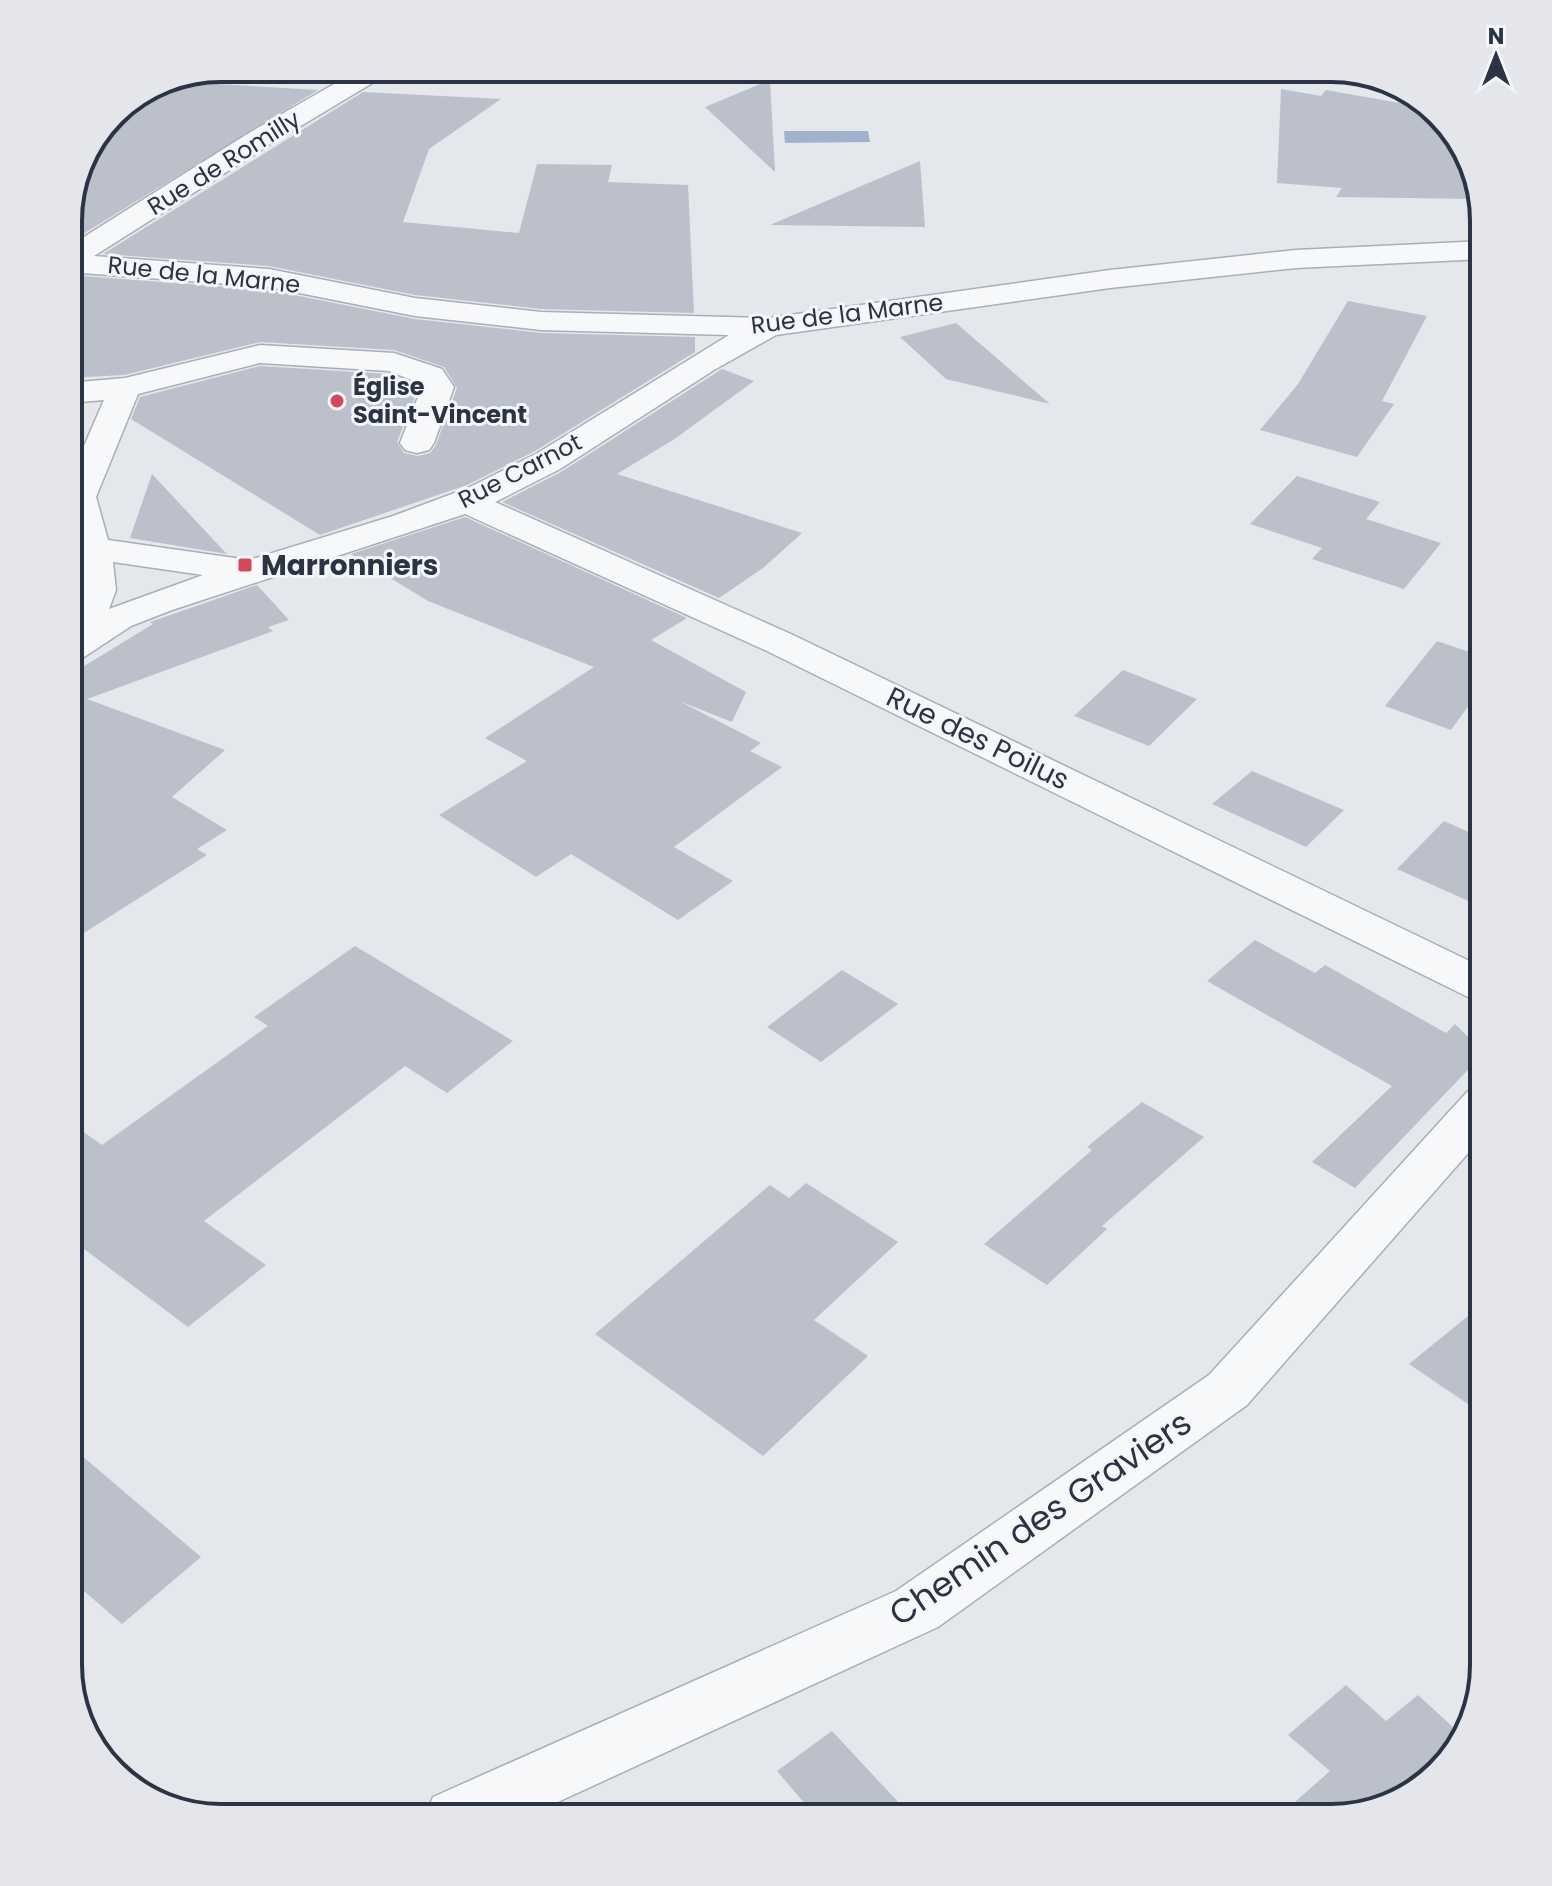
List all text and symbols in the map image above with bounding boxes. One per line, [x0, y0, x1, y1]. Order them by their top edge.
north arrow [1456, 16, 1536, 96]
text: N [1488, 21, 1504, 52]
street label: Rue de Romilly [141, 102, 307, 223]
street label: Rue de la Marne [106, 248, 302, 301]
street label: Rue de la Marne [749, 285, 945, 342]
place label: Église Saint-Vincent [353, 370, 527, 431]
marker: Église Saint-Vincent [328, 392, 346, 410]
street label: Rue Carnot [452, 425, 587, 516]
place label: Marronniers [261, 546, 438, 585]
marker: Marronniers [236, 556, 254, 574]
street label: Rue des Poilus [880, 677, 1076, 800]
street label: Chemin des Graviers [879, 1399, 1201, 1637]

